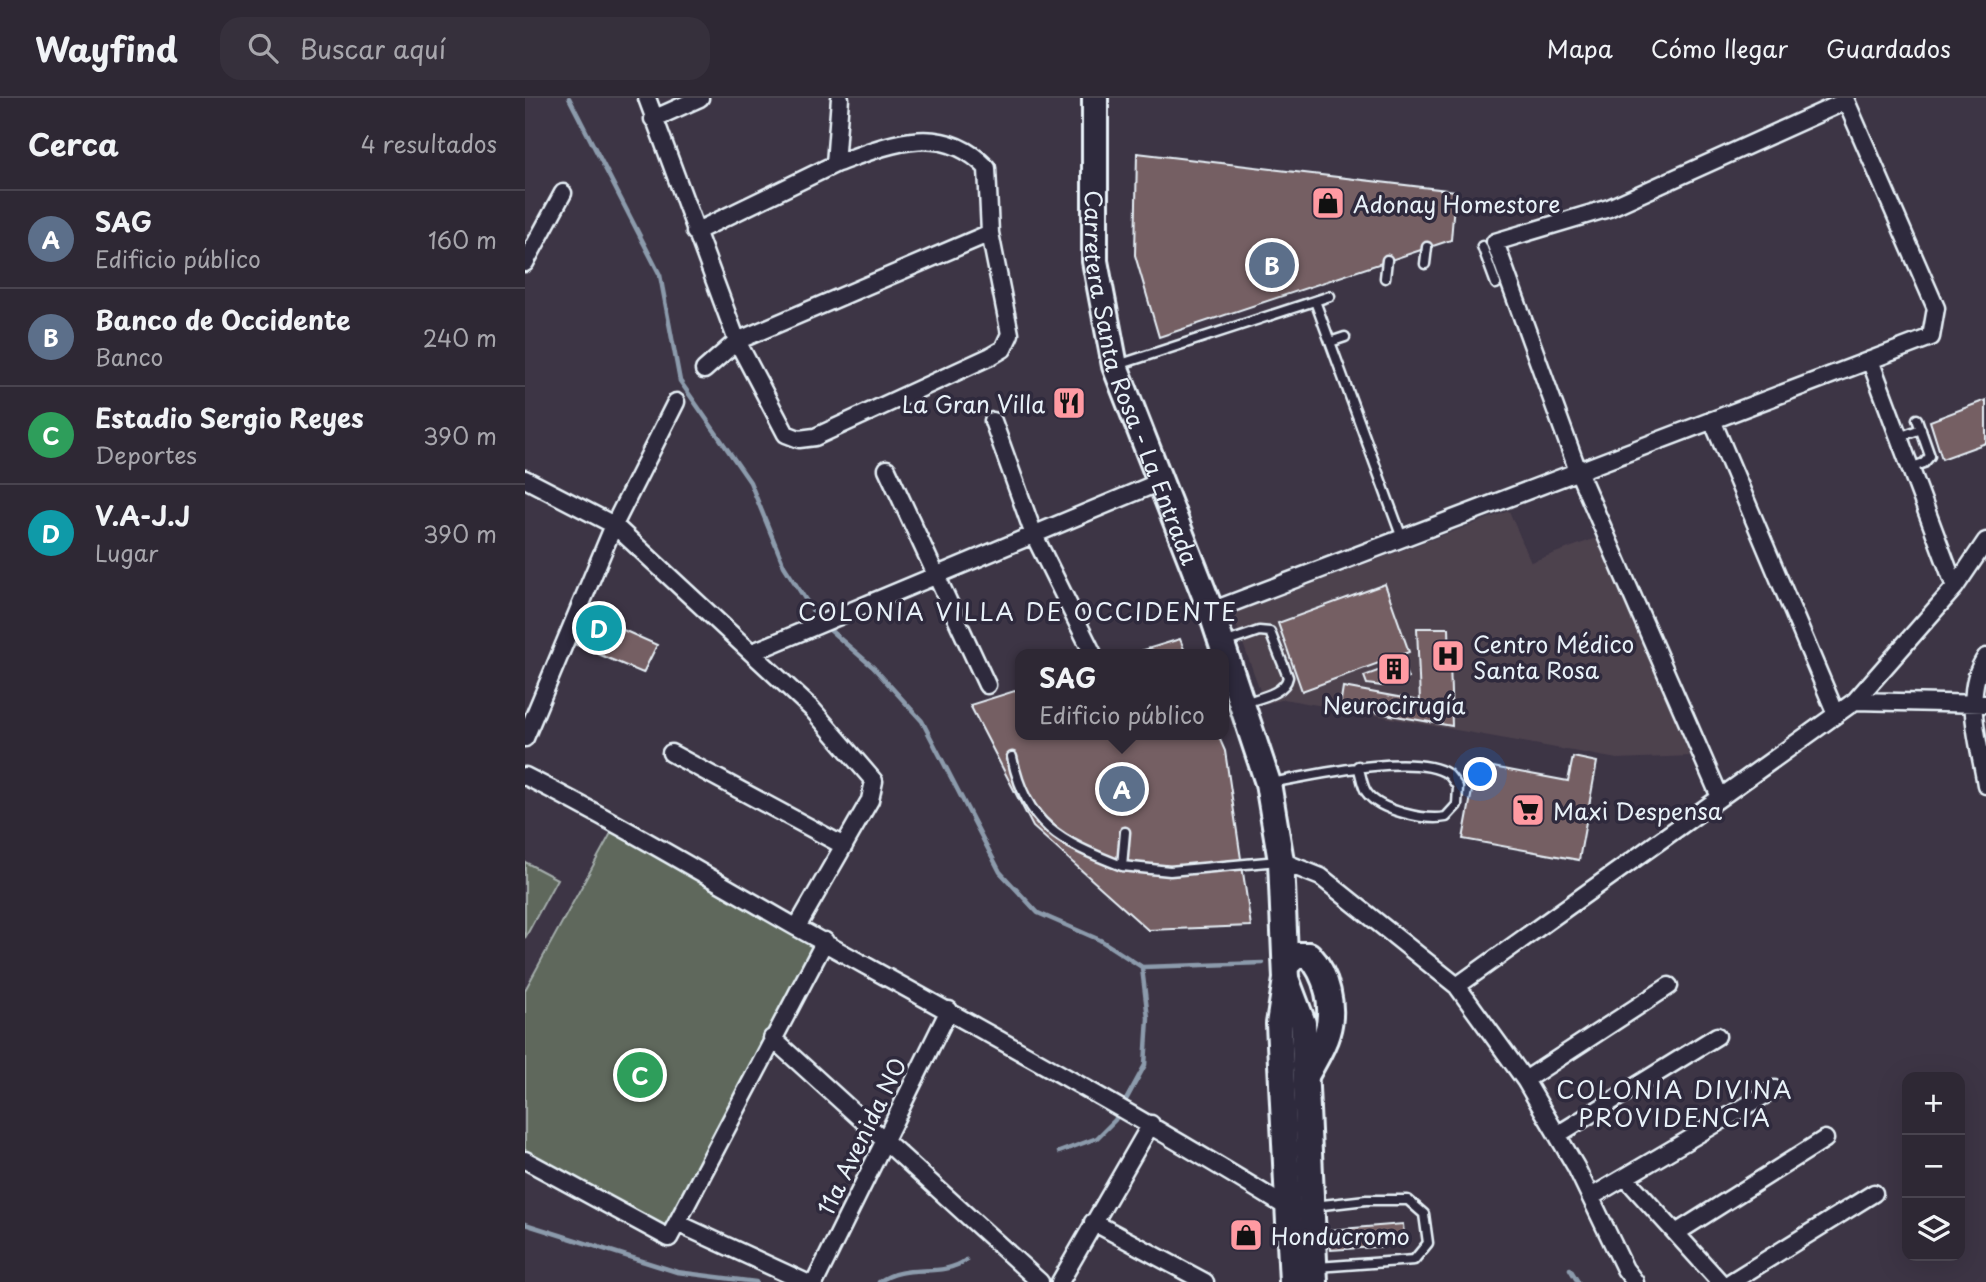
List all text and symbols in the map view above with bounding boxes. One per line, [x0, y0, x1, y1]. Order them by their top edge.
search box [220, 17, 710, 80]
text: Wayfind [35, 23, 178, 73]
icon: search [244, 29, 282, 67]
text: Buscar aquí [300, 29, 446, 68]
text: Mapa [1547, 30, 1613, 66]
text: Cómo llegar [1651, 30, 1788, 66]
text: Guardados [1826, 30, 1951, 66]
text: Cerca [28, 121, 119, 166]
text: 4 resultados [361, 126, 497, 161]
shop icon: Adonay Homestore [1309, 184, 1347, 222]
place label: Adonay Homestore [1353, 186, 1560, 221]
street label: Carretera Santa Rosa - La Entrada [1078, 190, 1209, 570]
text: SAG [95, 202, 152, 241]
text: A [42, 222, 60, 257]
text: 160 m [428, 222, 497, 257]
pin: B [1249, 239, 1295, 291]
text: Edificio público [95, 241, 261, 276]
text: Banco de Occidente [95, 300, 351, 339]
text: B [43, 320, 59, 355]
text: 240 m [423, 320, 497, 355]
text: Banco [95, 339, 163, 374]
restaurant icon: La Gran Villa [1050, 384, 1088, 422]
place label: La Gran Villa [902, 386, 1045, 421]
text: Estadio Sergio Reyes [95, 398, 364, 437]
text: C [42, 418, 60, 453]
text: 390 m [423, 418, 497, 453]
text: Deportes [95, 437, 197, 472]
text: V.A-J.J [95, 496, 190, 535]
text: D [42, 516, 60, 551]
text: 390 m [423, 516, 497, 551]
text: Lugar [95, 535, 158, 570]
district label: COLONIA VILLA DE OCCIDENTE [798, 593, 1238, 629]
pin: D [576, 602, 622, 654]
place label: Centro Médico Santa Rosa [1473, 626, 1634, 687]
hospital icon: Centro Médico Santa Rosa [1429, 637, 1467, 675]
popup [1015, 649, 1229, 740]
building icon: Neurocirugía [1375, 650, 1413, 688]
text: SAG [1039, 658, 1096, 697]
place label: Neurocirugía [1323, 687, 1466, 722]
text: Edificio público [1039, 697, 1205, 732]
your location [1463, 757, 1497, 791]
pin: A [1099, 763, 1145, 815]
supermarket icon: Maxi Despensa [1509, 791, 1547, 829]
place label: Maxi Despensa [1553, 793, 1723, 828]
pin: C [617, 1049, 663, 1101]
street label: 11a Avenida NO [808, 1051, 914, 1221]
district label: COLONIA DIVINA PROVIDENCIA [1556, 1071, 1794, 1135]
map controls [1902, 1072, 1965, 1261]
button: + [1902, 1072, 1965, 1135]
button: − [1902, 1135, 1965, 1198]
button: layers [1902, 1198, 1965, 1261]
shop icon: Honducromo [1227, 1216, 1265, 1254]
place label: Honducromo [1271, 1218, 1410, 1253]

